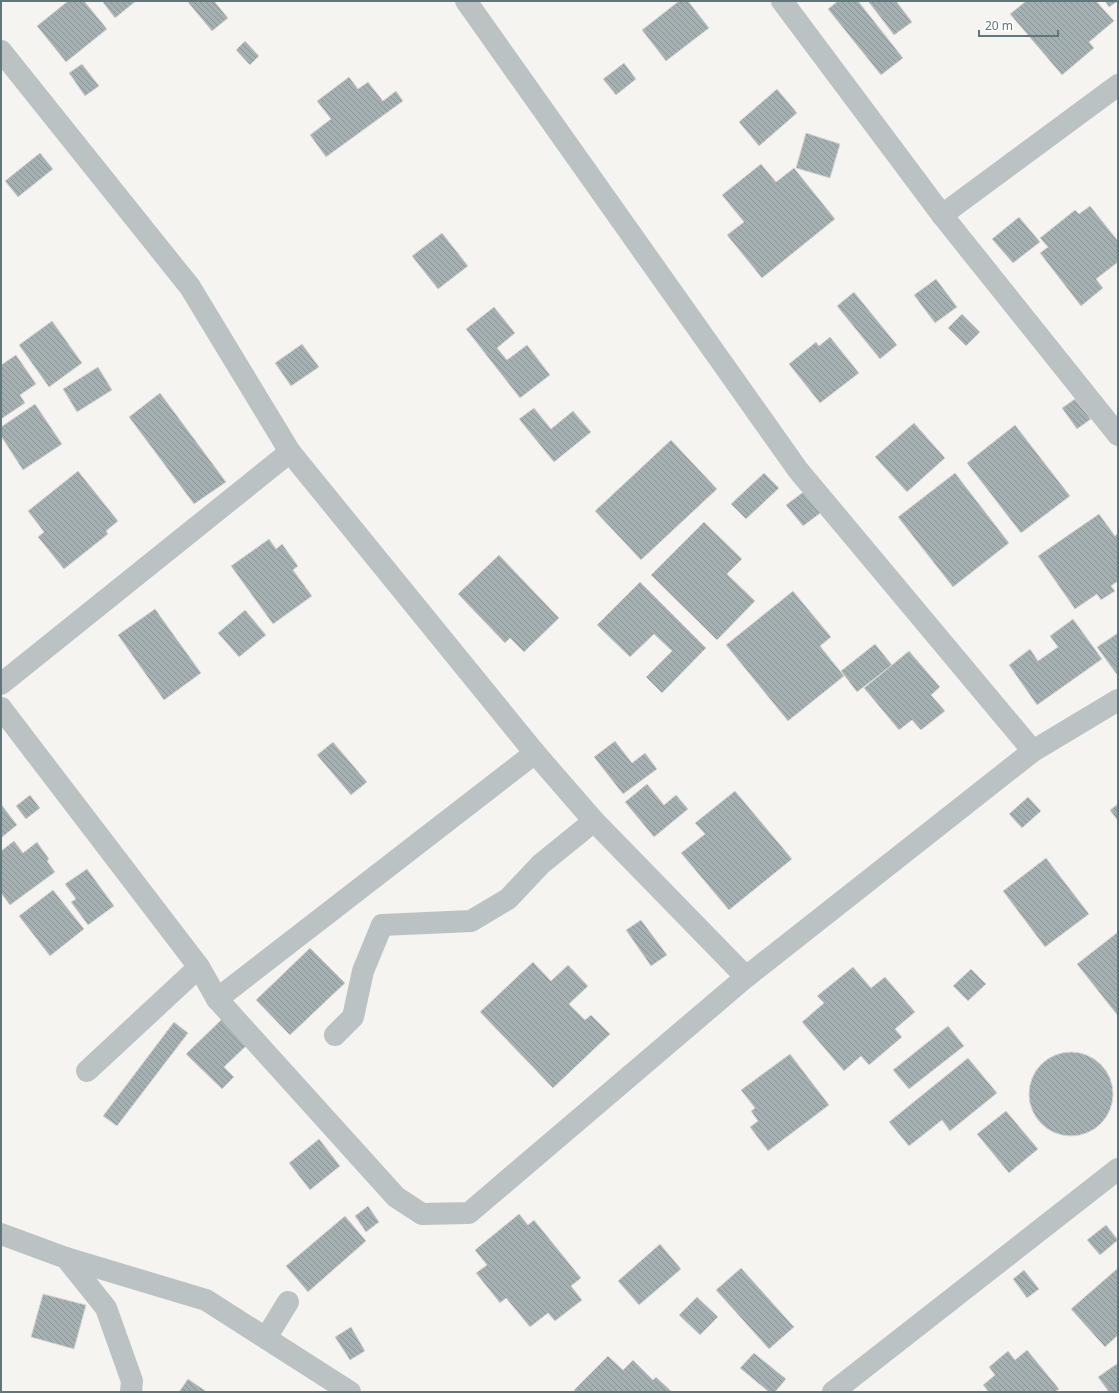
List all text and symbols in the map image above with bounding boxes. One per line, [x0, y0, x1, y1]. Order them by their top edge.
scale bar [979, 12, 1058, 38]
text: 20 m [985, 17, 1013, 34]

